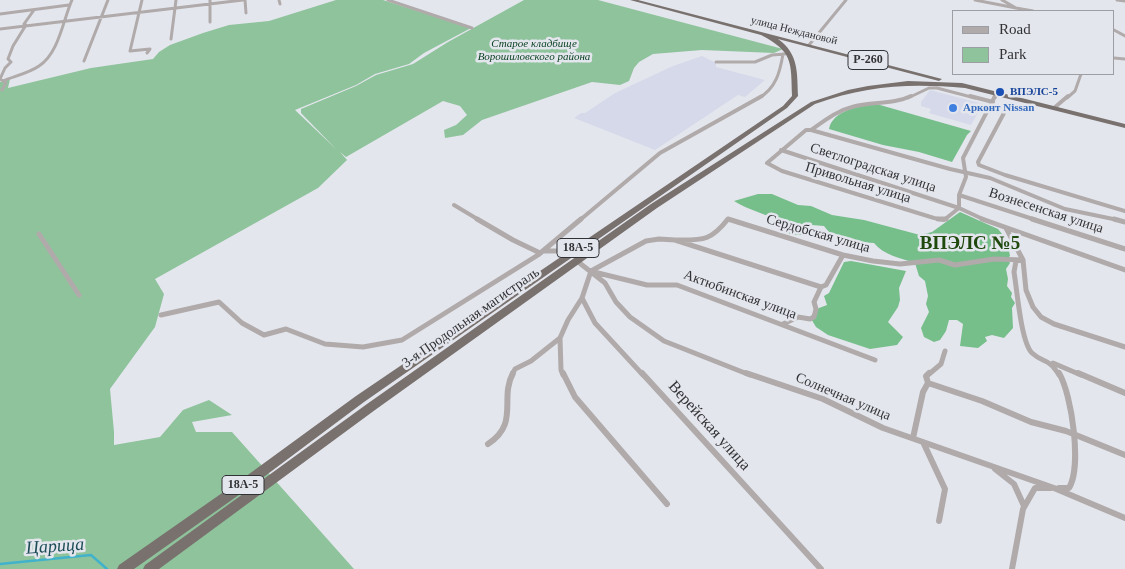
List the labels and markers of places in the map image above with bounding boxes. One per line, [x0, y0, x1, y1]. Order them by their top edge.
place label: ВПЭЛС-5 [1010, 85, 1058, 99]
marker: ВПЭЛС-5 [994, 86, 1006, 98]
place label: Арконт Nissan [963, 101, 1034, 115]
marker: Арконт Nissan [947, 102, 959, 114]

